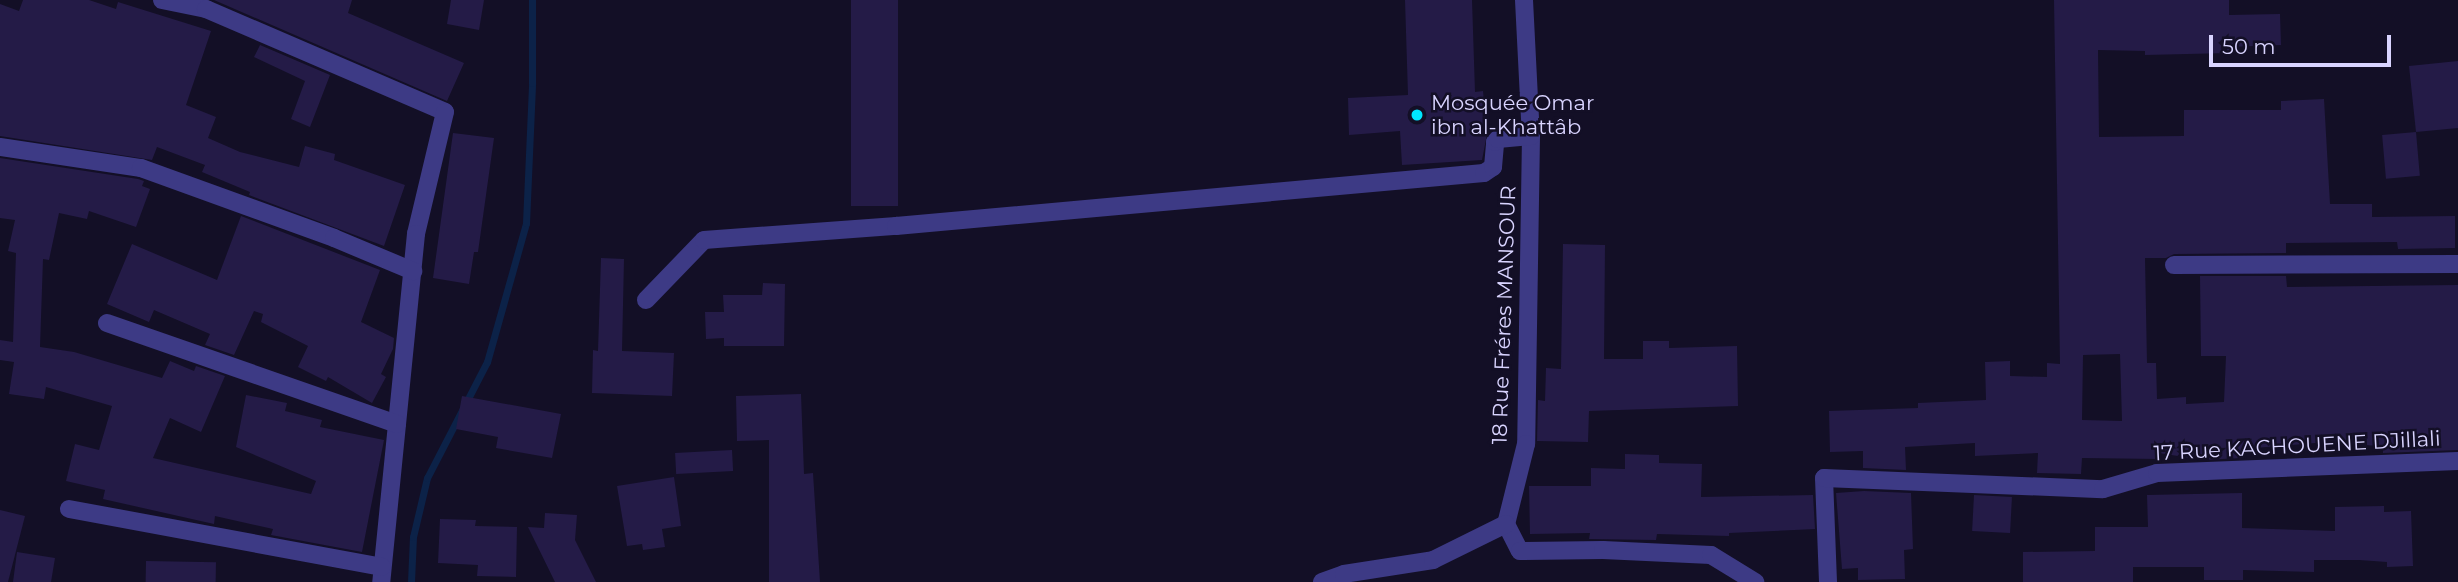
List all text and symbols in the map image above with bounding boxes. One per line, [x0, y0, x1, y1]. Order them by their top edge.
scale bar [2213, 21, 2395, 65]
text: 50 m [2222, 34, 2276, 59]
place label: Mosquée Omar ibn al-Khattâb [1431, 90, 1594, 140]
marker: Mosquée Omar ibn al-Khattâb [1409, 107, 1425, 123]
street label: 18 Rue Fréres MANSOUR [1487, 185, 1521, 445]
street label: 17 Rue KACHOUENE DJillali [2153, 426, 2441, 466]

